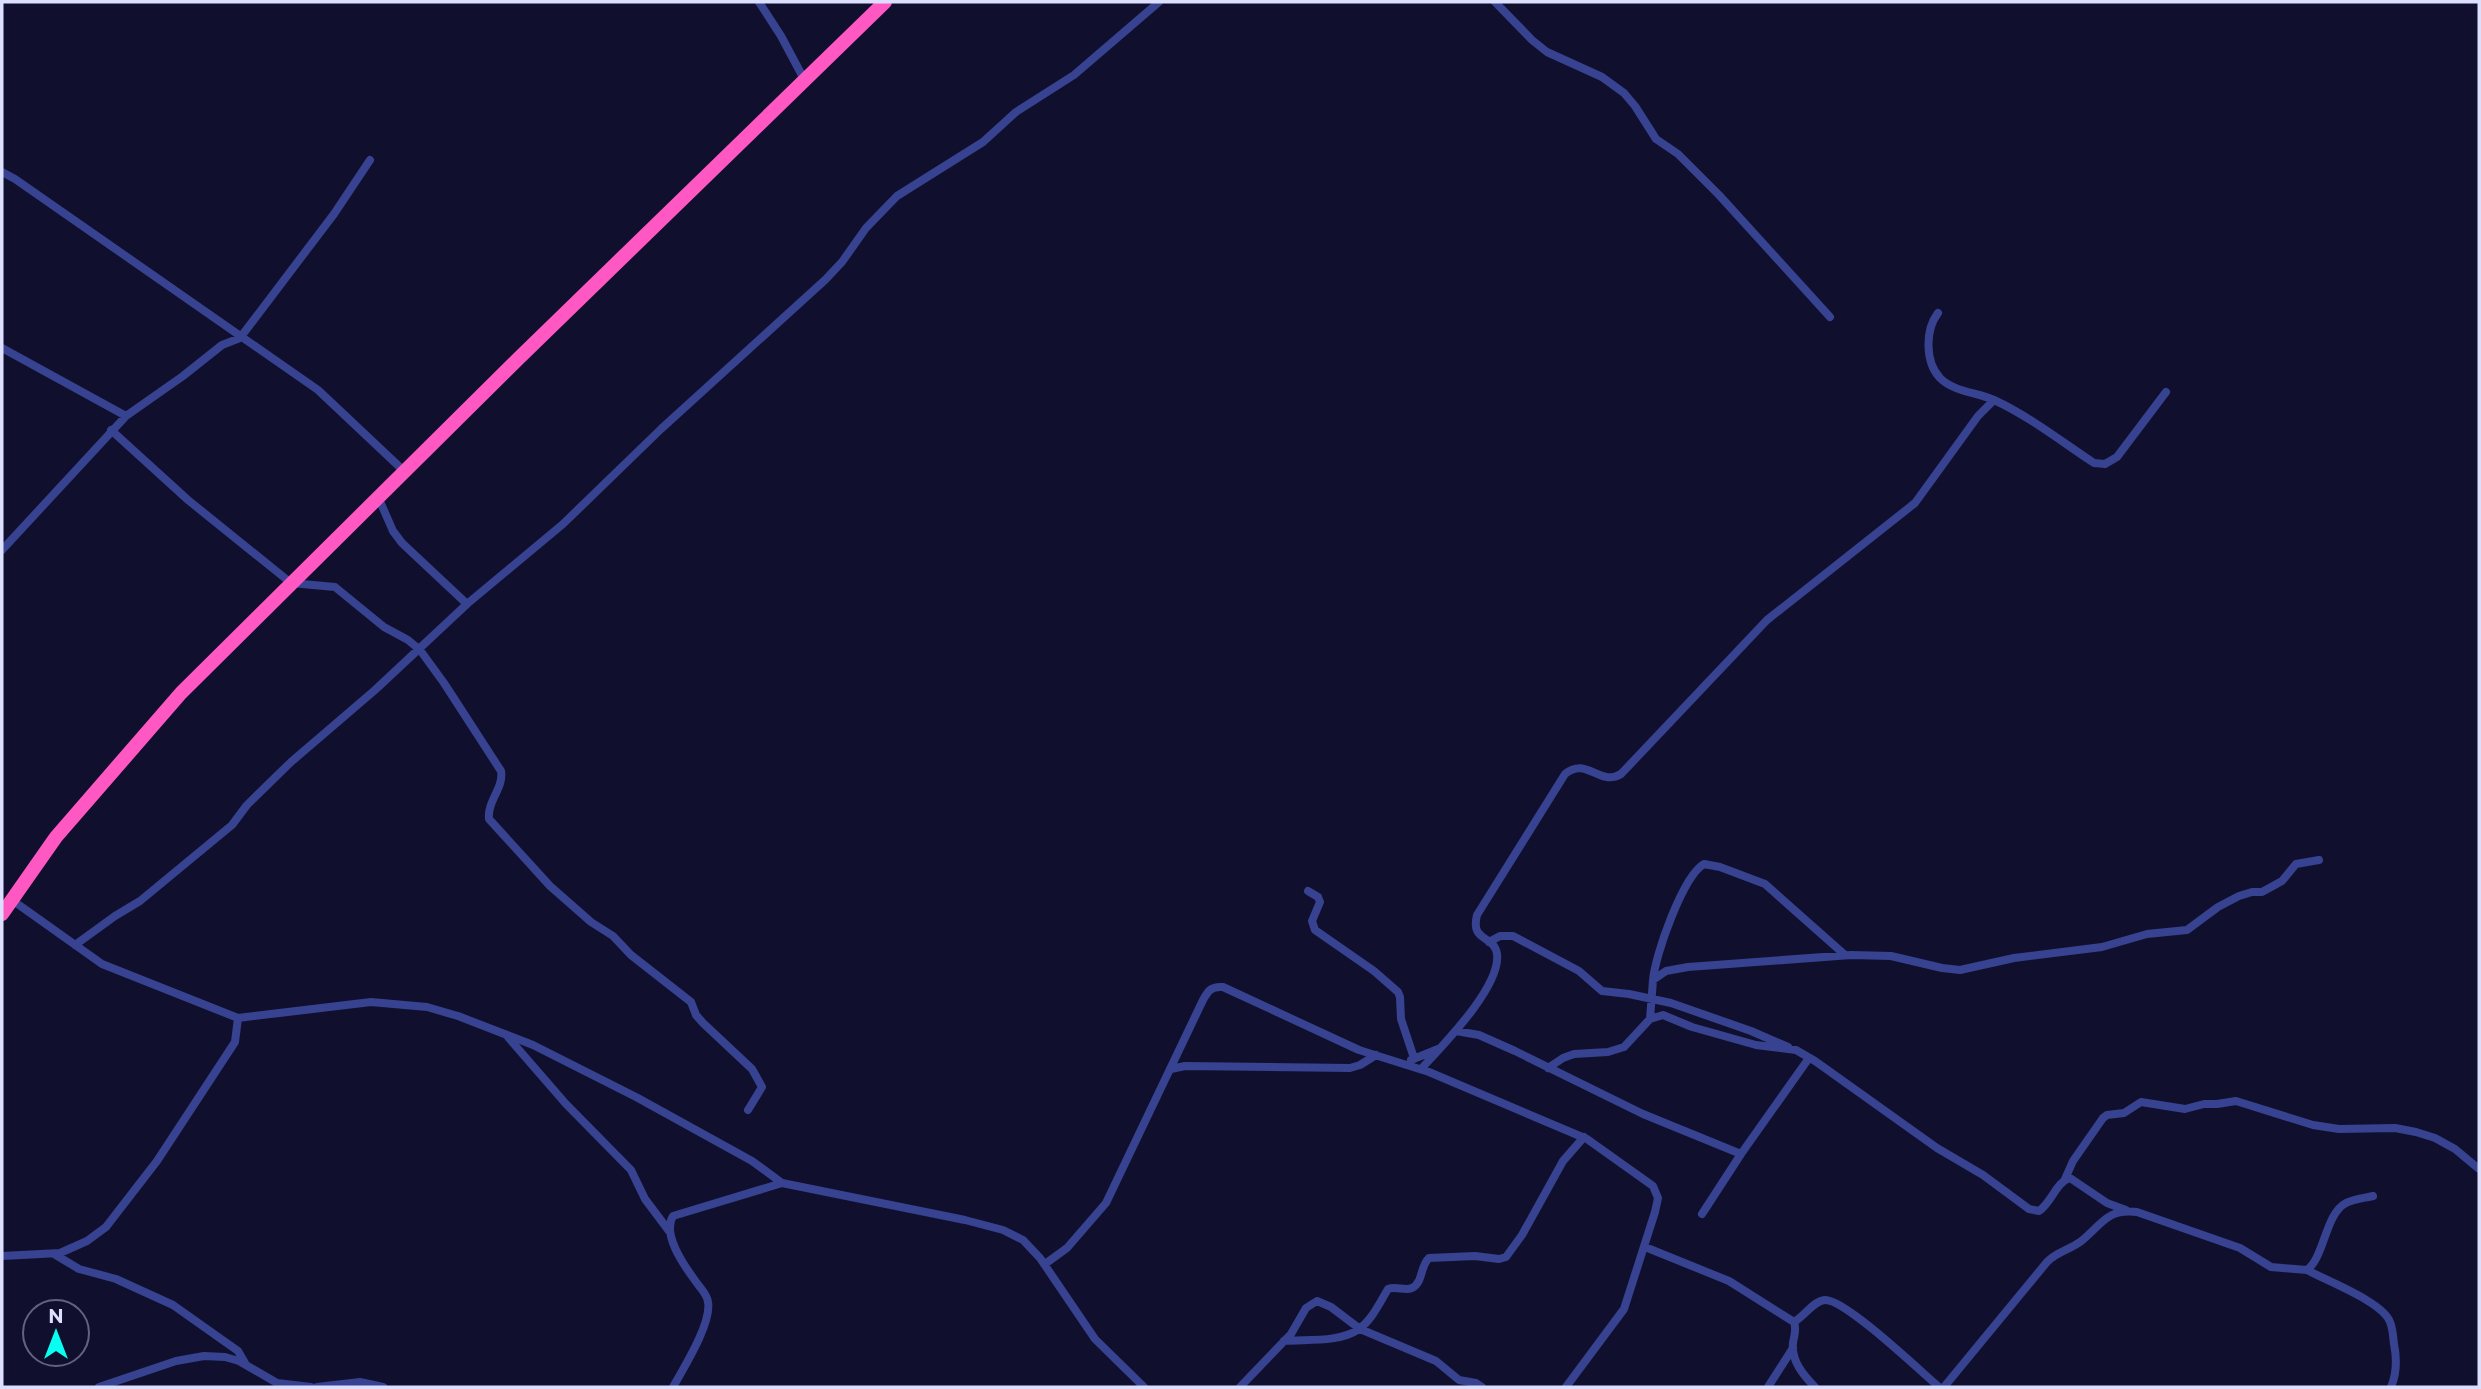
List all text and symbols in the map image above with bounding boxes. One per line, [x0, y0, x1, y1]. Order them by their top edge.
north arrow [21, 1298, 91, 1368]
text: N [48, 1305, 64, 1328]

